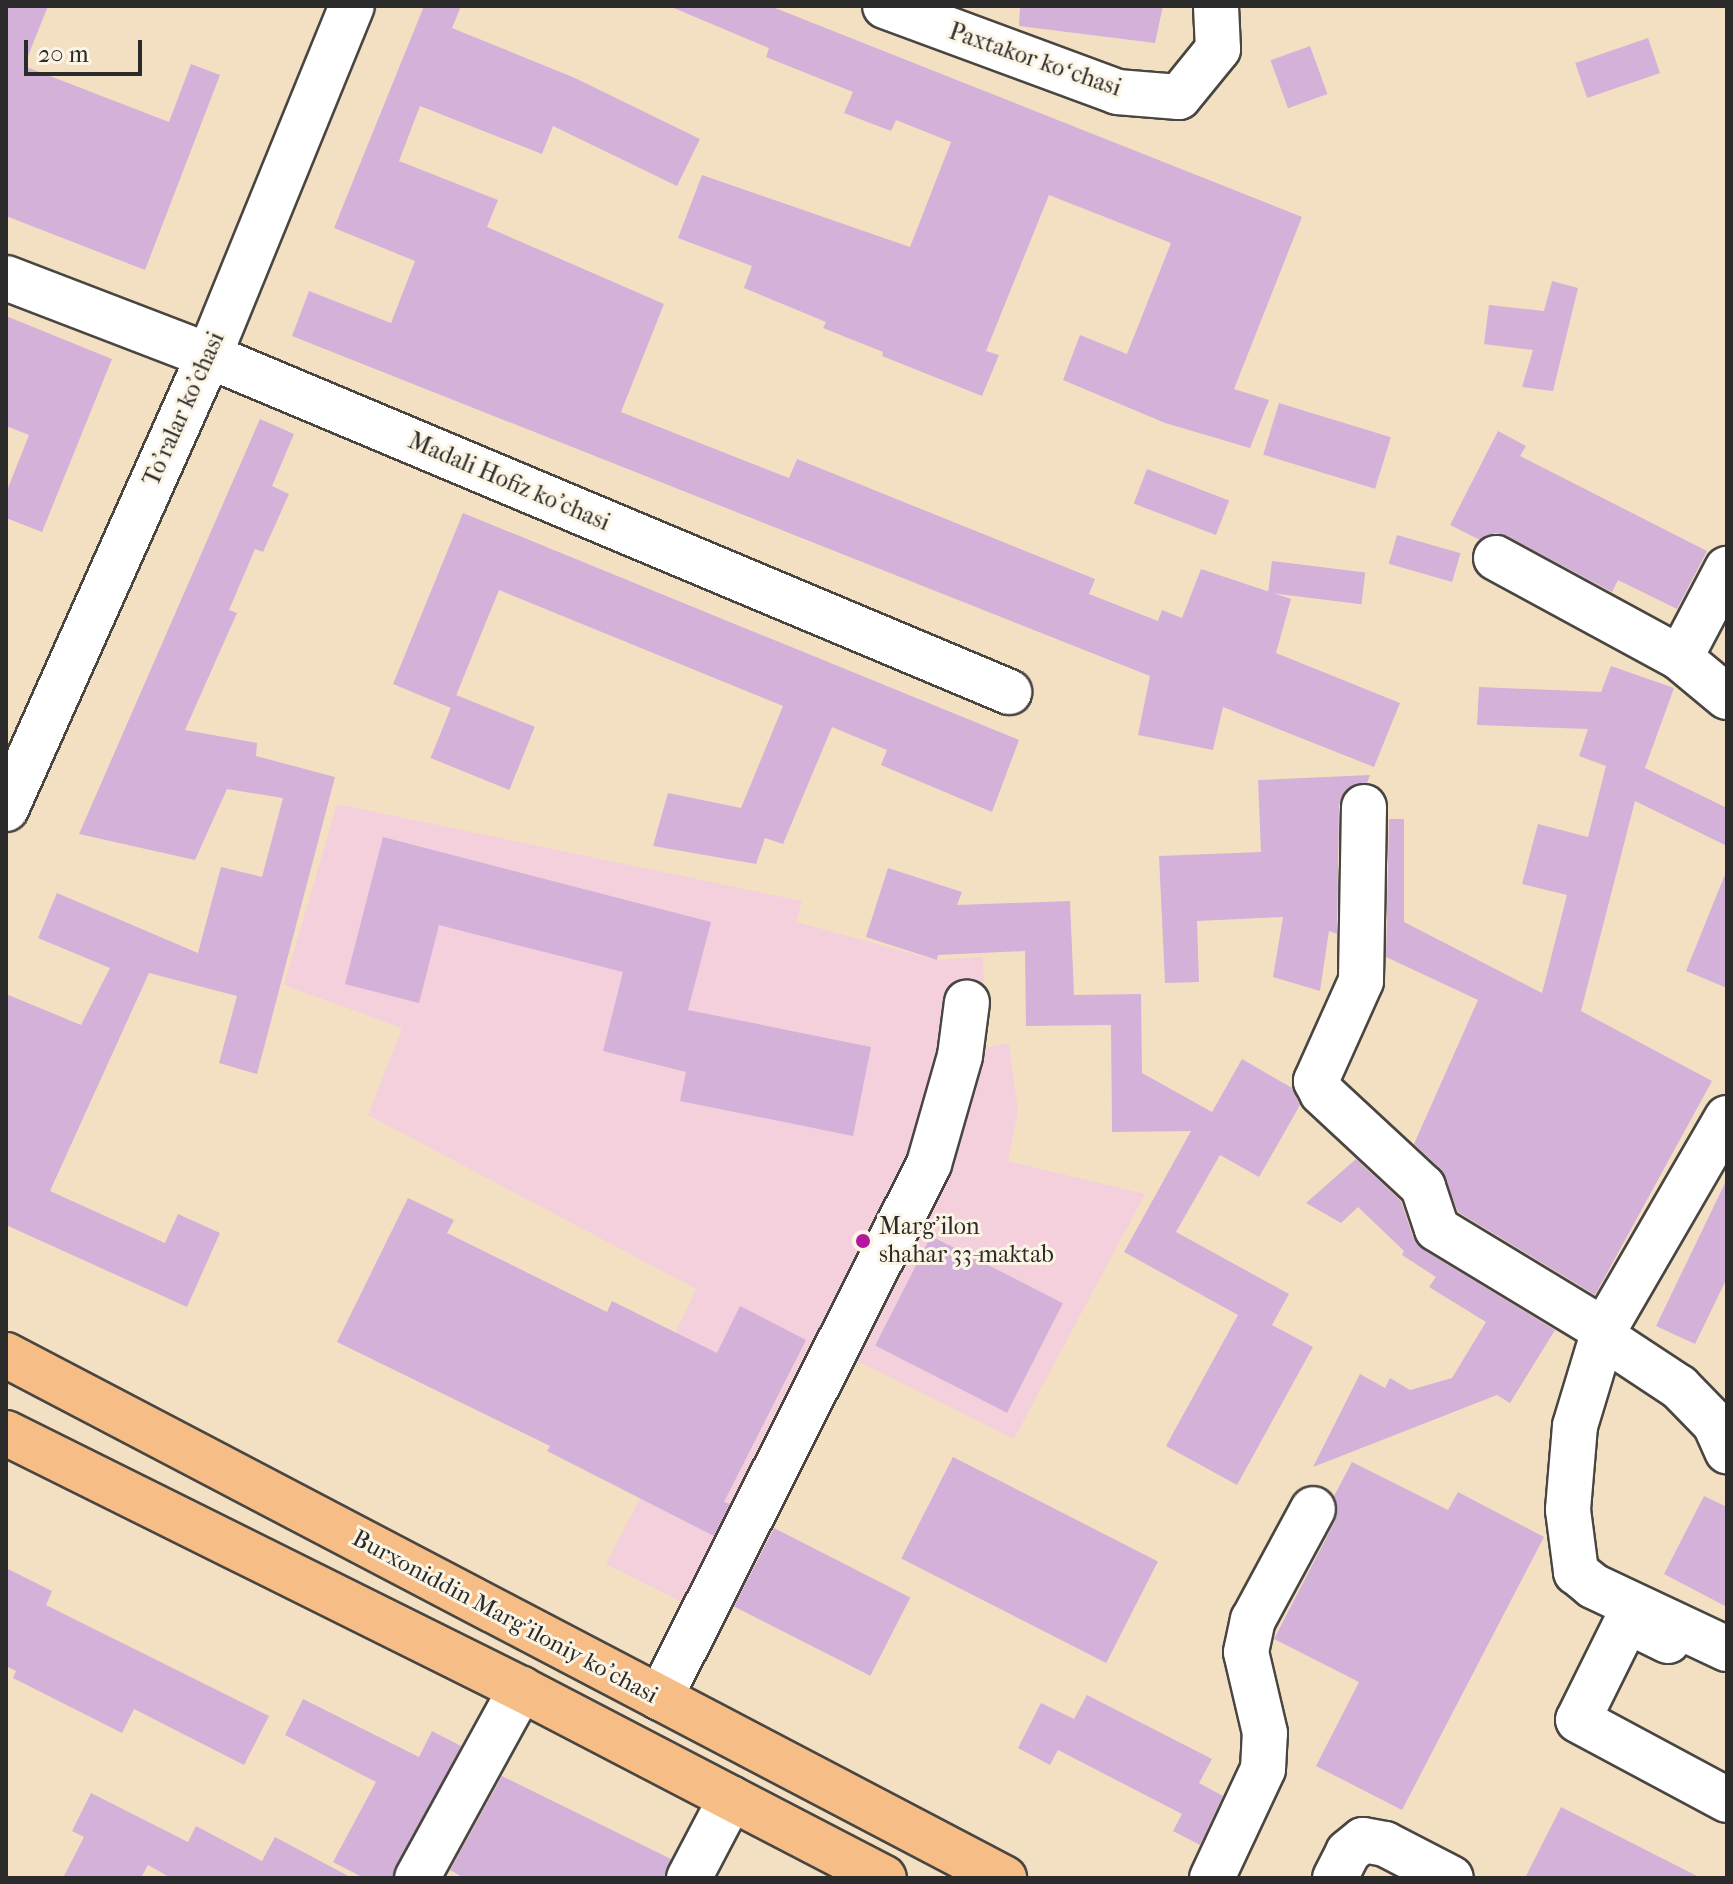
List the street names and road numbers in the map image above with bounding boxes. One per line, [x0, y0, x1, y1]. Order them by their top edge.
street label: Paxtakor koʻchasi [945, 17, 1125, 103]
street label: To'ralar ko'chasi [137, 327, 231, 491]
street label: Madali Hofiz ko'chasi [404, 427, 614, 537]
street label: Burxoniddin Marg’iloniy ko’chasi [347, 1524, 663, 1710]

